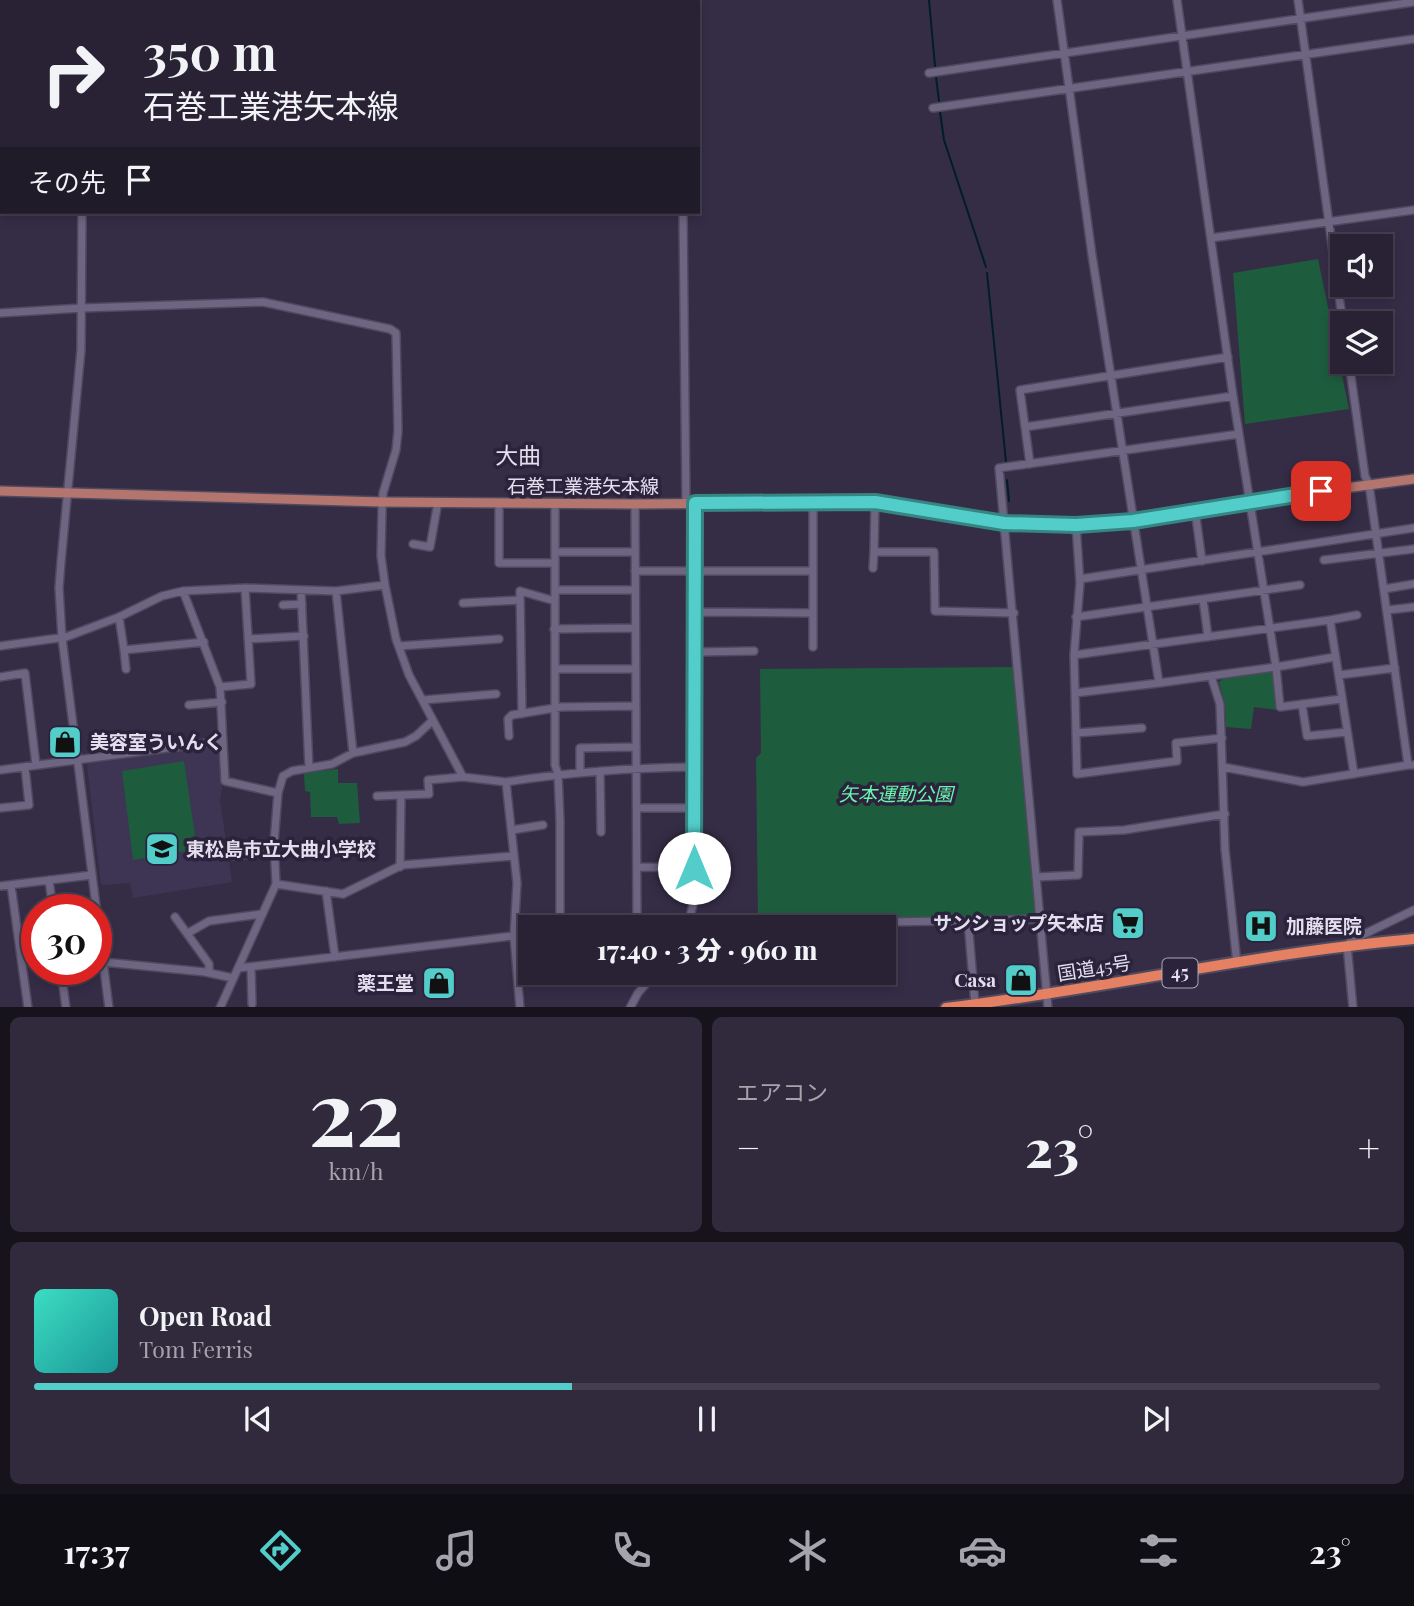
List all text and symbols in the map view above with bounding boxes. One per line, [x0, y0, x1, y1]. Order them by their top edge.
text: 350 m [143, 18, 277, 83]
icon: right [28, 28, 119, 119]
text: 石巻工業港矢本線 [143, 83, 399, 126]
icon: arrive [120, 161, 158, 199]
text: その先 [28, 164, 106, 199]
map controls [1330, 234, 1393, 374]
button: sound [1330, 234, 1393, 297]
button: layers [1330, 311, 1393, 374]
district label: 大曲 [495, 439, 541, 470]
pin [1291, 461, 1351, 521]
street label: 石巻工業港矢本線 [507, 472, 659, 498]
icon: arrive [1302, 472, 1340, 510]
shop icon: 美容室ういんく [46, 723, 84, 761]
place label: 美容室ういんく [90, 728, 223, 754]
park label: 矢本運動公園 [839, 780, 956, 806]
school or university icon: 東松島市立大曲小学校 [143, 830, 181, 868]
position arrow [657, 831, 731, 905]
place label: 東松島市立大曲小学校 [186, 835, 376, 861]
speed limit sign: 30 [21, 894, 112, 985]
supermarket icon: サンショップ矢本店 [1109, 904, 1147, 942]
hospital icon: 加藤医院 [1242, 907, 1280, 945]
place label: サンショップ矢本店 [933, 909, 1104, 935]
place label: 加藤医院 [1286, 912, 1362, 938]
text: 17:40 · 3 分 · 960 m [597, 932, 817, 967]
street label: 国道45号 [1055, 948, 1133, 986]
road number: 45 [1162, 958, 1198, 988]
shop icon: Casa [1002, 961, 1040, 999]
shop icon: 薬王堂 [420, 964, 458, 1002]
place label: Casa [954, 966, 996, 992]
place label: 薬王堂 [357, 969, 414, 995]
text: 22 [308, 1049, 404, 1170]
text: エアコン [736, 1076, 828, 1107]
text: 23° [1025, 1112, 1093, 1181]
text: − [736, 1121, 761, 1172]
text: + [1358, 1121, 1380, 1172]
text: km/h [328, 1155, 384, 1186]
text: Open Road [139, 1298, 272, 1333]
text: Tom Ferris [139, 1333, 253, 1364]
icon: previous [239, 1400, 277, 1438]
icon: pause [688, 1400, 726, 1438]
icon: next [1137, 1400, 1175, 1438]
icon: directions [256, 1526, 305, 1575]
icon: music [432, 1526, 481, 1575]
icon: phone [607, 1526, 656, 1575]
icon: climate [783, 1526, 832, 1575]
icon: car [958, 1526, 1007, 1575]
icon: filters [1134, 1526, 1183, 1575]
text: 17:37 [63, 1529, 130, 1572]
text: 23° [1309, 1529, 1351, 1572]

